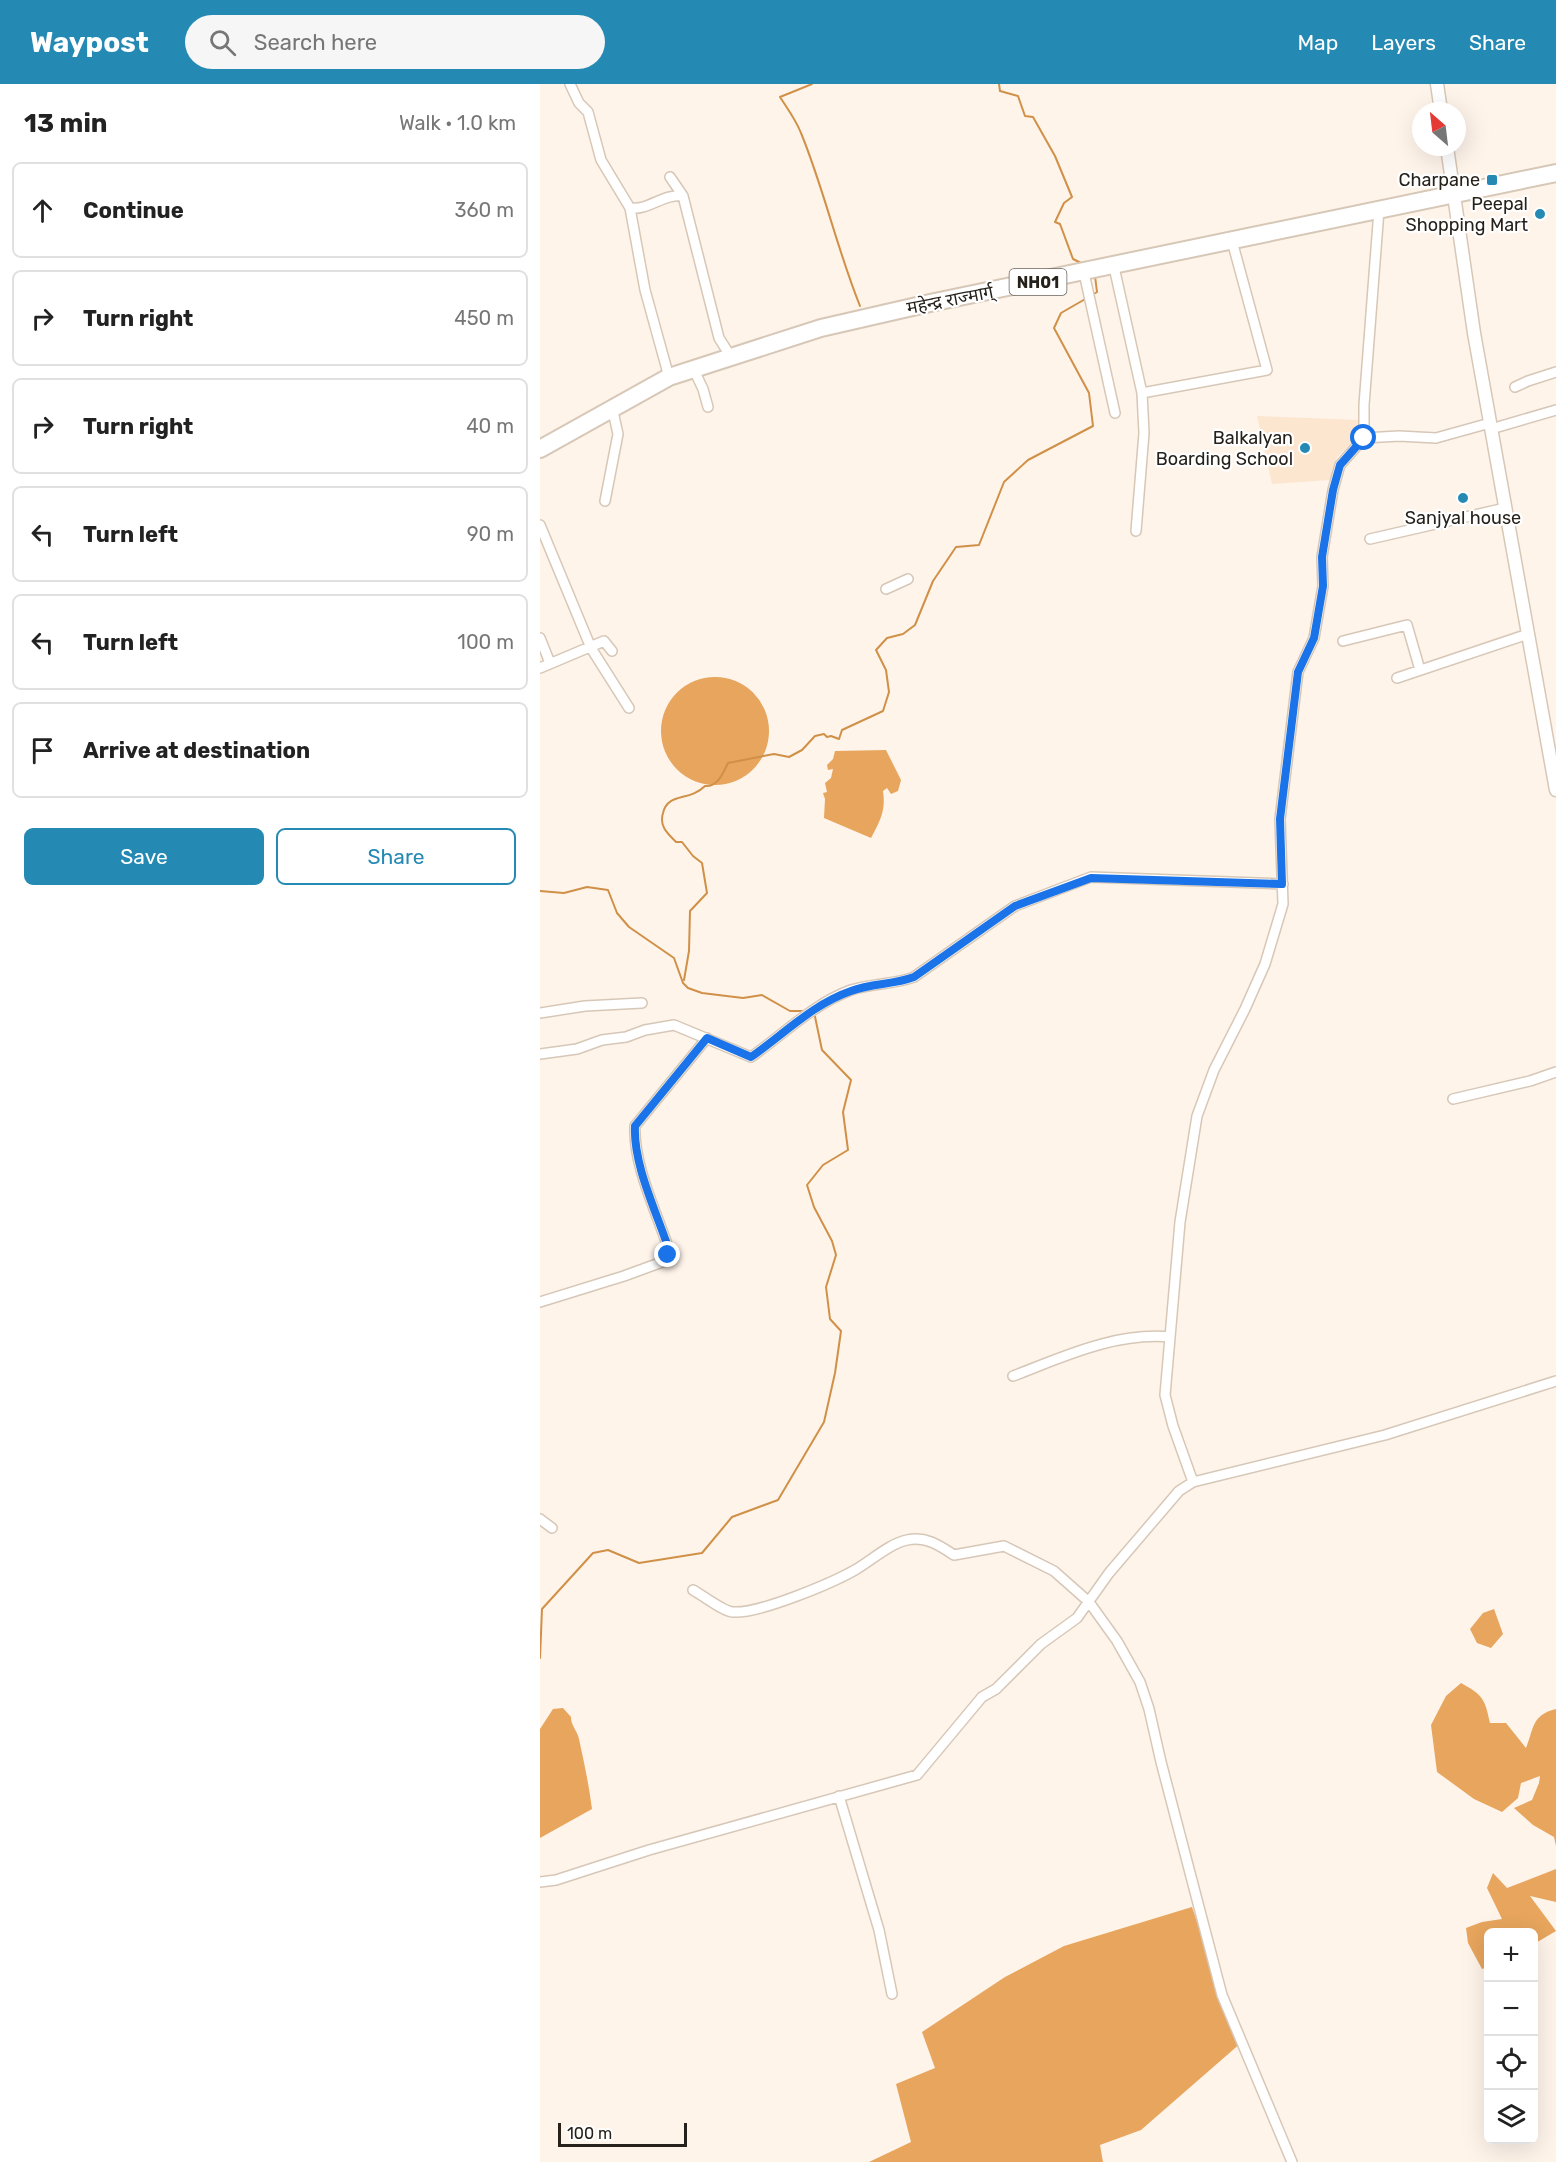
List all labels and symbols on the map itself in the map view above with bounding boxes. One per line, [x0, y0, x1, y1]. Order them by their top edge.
north arrow [1412, 102, 1466, 156]
place label: Charpane [1399, 169, 1480, 191]
marker: Charpane [1485, 173, 1499, 187]
place label: Peepal Shopping Mart [1406, 193, 1528, 236]
marker: Peepal Shopping Mart [1533, 207, 1547, 221]
road number: NH01 [1010, 269, 1066, 295]
street label: महेन्द्र राज्मार्ग् [905, 280, 998, 319]
route start [1350, 424, 1376, 450]
place label: Balkalyan Boarding School [1156, 427, 1293, 470]
marker: Balkalyan Boarding School [1298, 441, 1312, 455]
marker: Sanjyal house [1456, 491, 1470, 505]
place label: Sanjyal house [1405, 507, 1521, 529]
route end [654, 1241, 680, 1267]
scale bar [558, 2120, 687, 2148]

